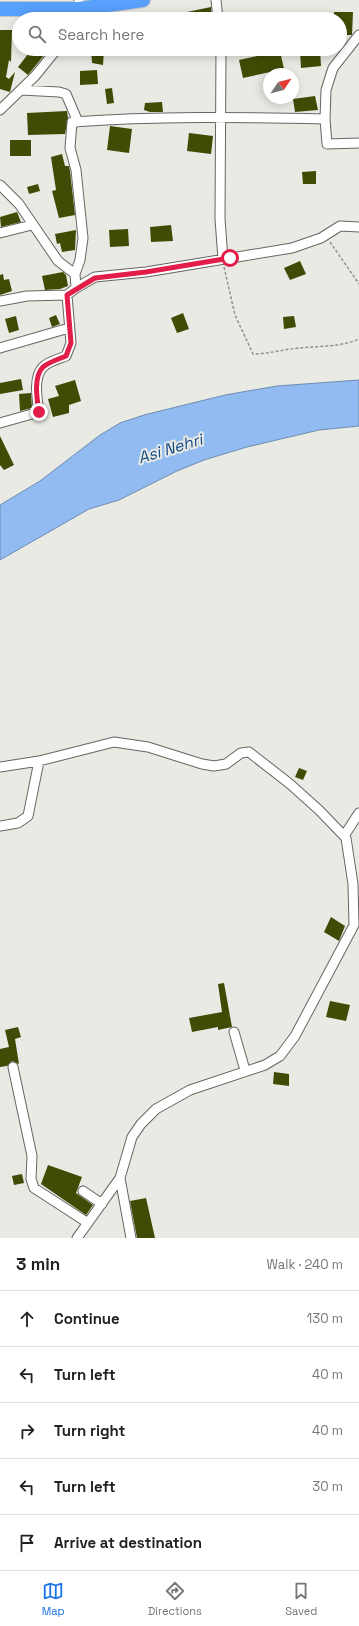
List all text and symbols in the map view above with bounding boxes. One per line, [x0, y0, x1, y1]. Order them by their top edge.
search box [12, 12, 347, 56]
icon: search [26, 23, 48, 45]
text: Search here [58, 25, 144, 44]
north arrow [263, 68, 299, 104]
route start [221, 249, 239, 267]
route end [30, 403, 48, 421]
water label: Asi Nehri [135, 428, 207, 468]
text: 3 min [16, 1253, 60, 1275]
text: Walk · 240 m [267, 1256, 343, 1273]
icon: ahead [16, 1308, 38, 1330]
text: Continue [54, 1309, 120, 1328]
text: 130 m [307, 1310, 343, 1327]
icon: left [16, 1364, 38, 1386]
text: Turn left [54, 1365, 116, 1384]
text: 40 m [312, 1366, 343, 1383]
icon: right [16, 1420, 38, 1442]
text: Turn right [54, 1421, 125, 1440]
text: 40 m [312, 1422, 343, 1439]
icon: left [16, 1476, 38, 1498]
text: Turn left [54, 1477, 116, 1496]
text: 30 m [312, 1478, 343, 1495]
icon: arrive [16, 1532, 38, 1554]
text: Arrive at destination [54, 1533, 202, 1552]
tab: Map [42, 1580, 65, 1618]
tab: Directions [148, 1580, 202, 1618]
tab: Saved [285, 1580, 317, 1618]

